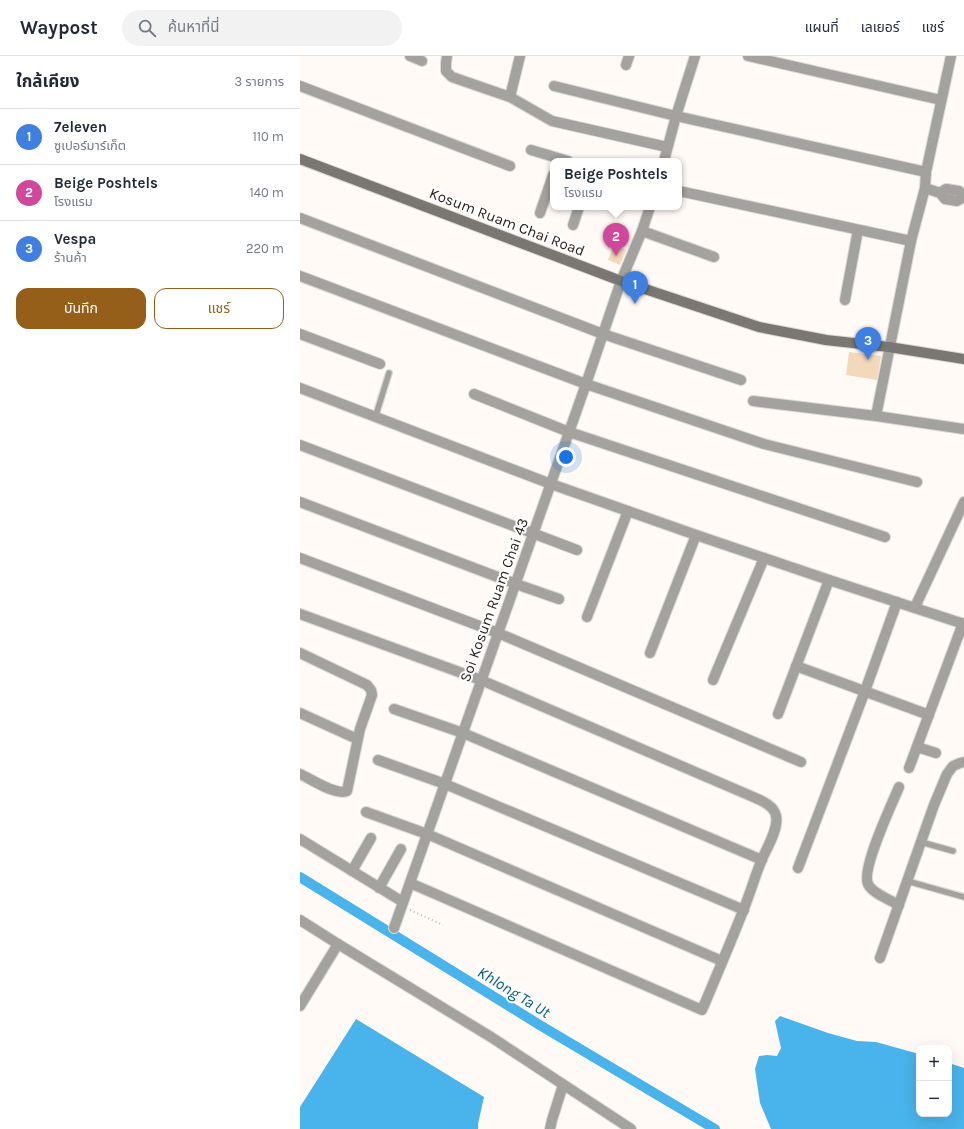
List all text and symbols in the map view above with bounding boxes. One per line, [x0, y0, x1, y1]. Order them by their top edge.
search box [122, 10, 402, 46]
text: Waypost [20, 17, 98, 39]
icon: search [136, 17, 158, 39]
text: ค้นหาที่นี่ [168, 18, 219, 36]
text: แผนที่ [805, 19, 839, 36]
text: เลเยอร์ [861, 19, 900, 36]
text: แชร์ [922, 19, 944, 36]
text: ใกล้เคียง [16, 71, 79, 91]
text: 3 รายการ [234, 74, 284, 89]
text: 7eleven [54, 118, 107, 136]
text: 1 [27, 129, 31, 144]
text: 110 m [252, 129, 284, 144]
text: ซูเปอร์มาร์เก็ต [54, 138, 126, 153]
popup [550, 158, 682, 210]
text: Beige Poshtels [564, 165, 668, 183]
text: Beige Poshtels [54, 174, 158, 192]
street label: Kosum Ruam Chai Road [427, 184, 587, 260]
text: 2 [25, 185, 33, 200]
text: 140 m [249, 185, 284, 200]
text: โรงแรม [564, 185, 603, 200]
text: โรงแรม [54, 194, 93, 209]
pin: 2 [603, 223, 629, 256]
text: Vespa [54, 230, 96, 248]
text: 3 [25, 241, 33, 256]
text: 220 m [246, 241, 284, 256]
text: ร้านค้า [54, 250, 87, 265]
pin: 1 [622, 271, 648, 304]
button: บันทึก [16, 288, 146, 329]
button: แชร์ [154, 288, 284, 329]
pin: 3 [855, 327, 881, 360]
your location [556, 447, 576, 467]
street label: Soi Kosum Ruam Chai 43 [456, 516, 532, 684]
water label: Khlong Ta Ut [474, 962, 554, 1022]
map controls [916, 1045, 952, 1117]
button: + [916, 1045, 952, 1081]
button: − [916, 1081, 952, 1117]

